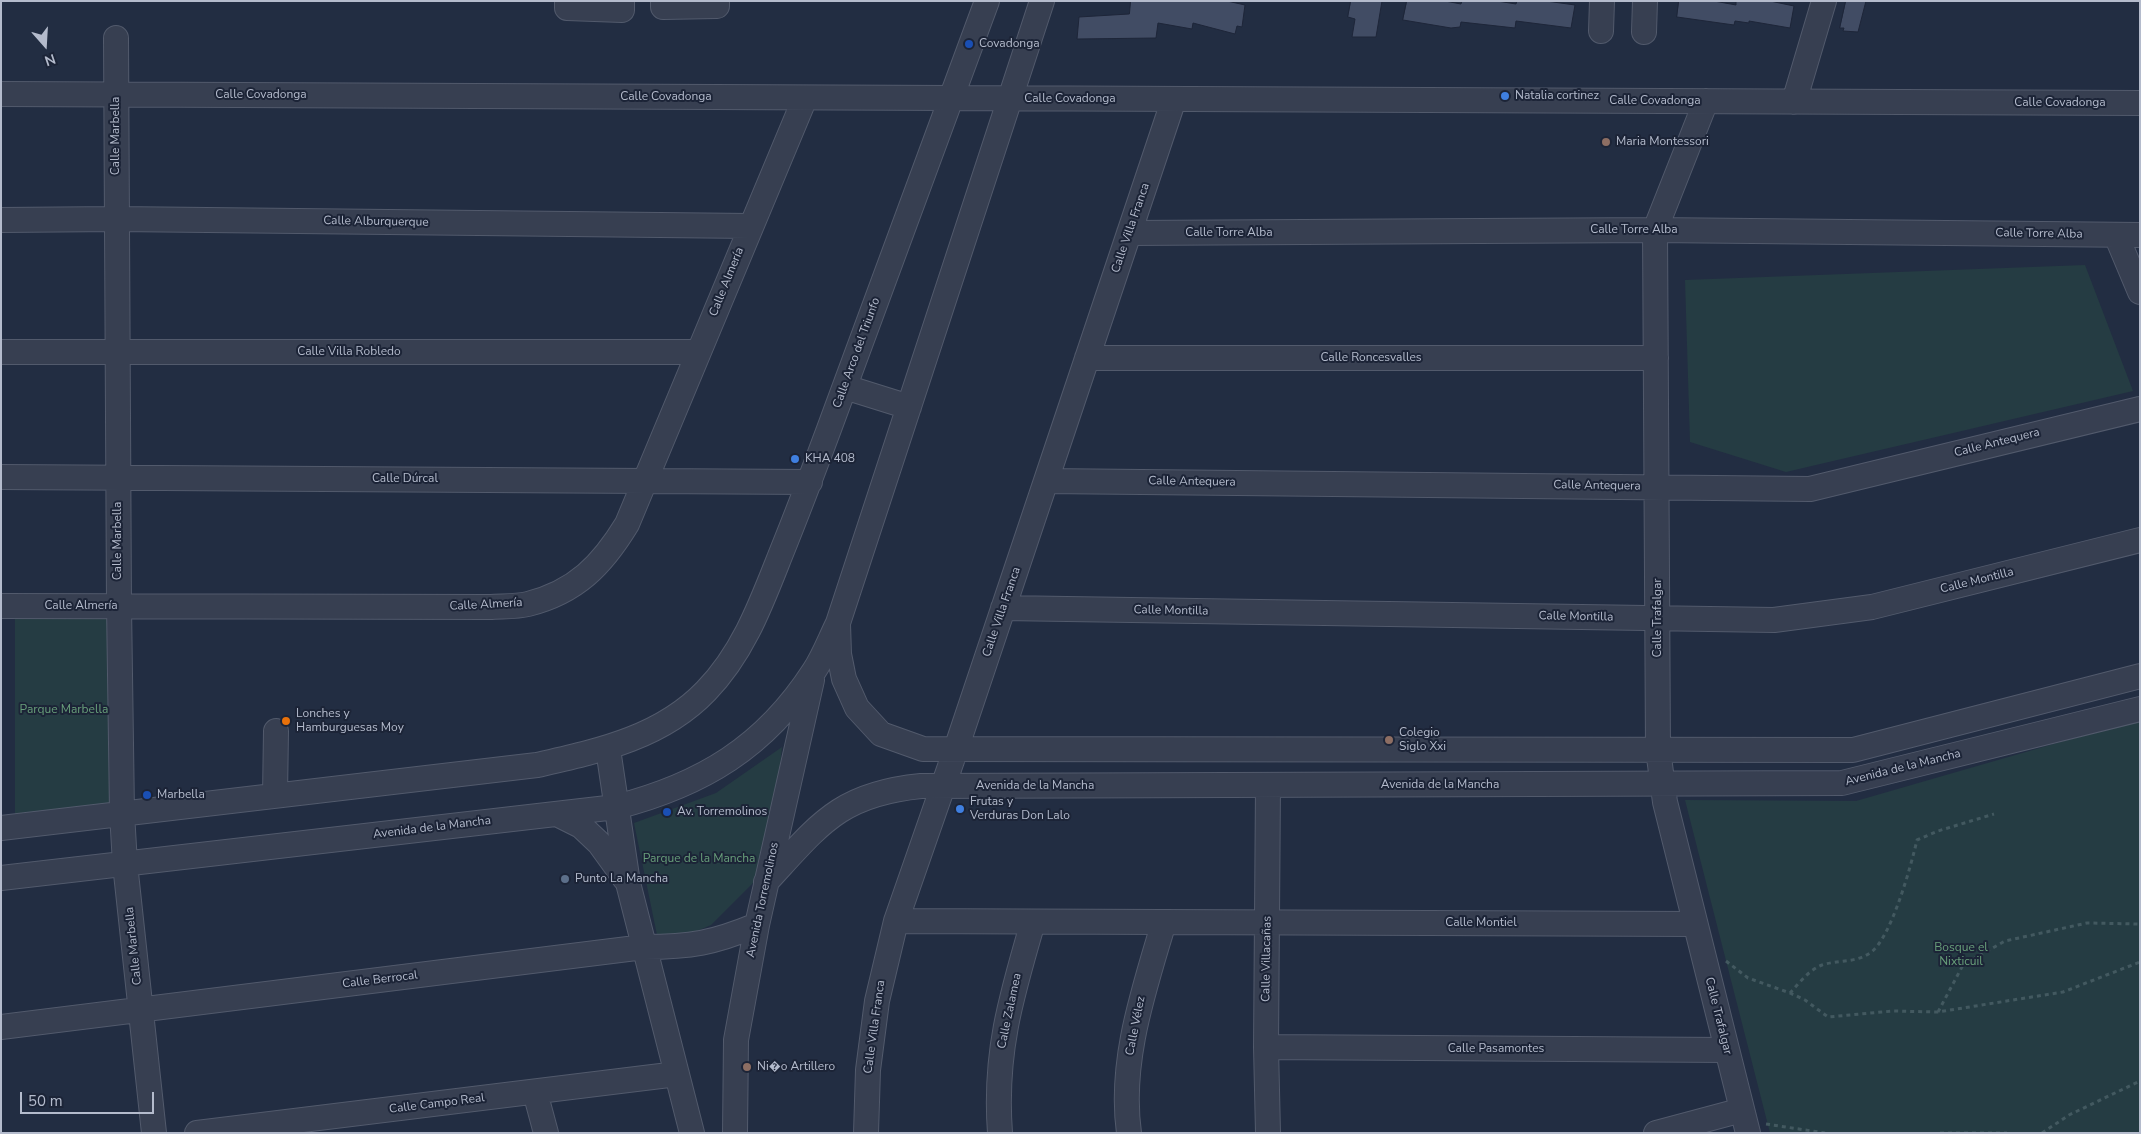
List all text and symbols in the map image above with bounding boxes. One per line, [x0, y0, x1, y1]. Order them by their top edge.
north arrow [20, 20, 70, 70]
place label: Covadonga [979, 37, 1040, 51]
marker: Covadonga [963, 38, 975, 50]
text: N [42, 49, 58, 70]
street label: Calle Covadonga [215, 88, 307, 102]
place label: Natalia cortinez [1515, 89, 1599, 103]
street label: Calle Covadonga [620, 90, 712, 104]
marker: Natalia cortinez [1499, 90, 1511, 102]
street label: Calle Covadonga [1024, 92, 1116, 106]
street label: Calle Covadonga [1609, 94, 1701, 108]
street label: Calle Covadonga [2014, 96, 2106, 110]
street label: Calle Marbella [109, 97, 123, 175]
place label: Maria Montessori [1616, 135, 1709, 149]
marker: Maria Montessori [1600, 136, 1612, 148]
street label: Calle Villa Franca [1109, 181, 1153, 275]
street label: Calle Alburquerque [323, 214, 429, 230]
street label: Calle Torre Alba [1590, 223, 1678, 237]
street label: Calle Torre Alba [1185, 226, 1273, 240]
street label: Calle Torre Alba [1995, 226, 2083, 242]
street label: Calle Almería [707, 245, 747, 319]
street label: Calle Arco del Triunfo [830, 296, 884, 410]
street label: Calle Villa Robledo [297, 345, 401, 359]
street label: Calle Roncesvalles [1320, 351, 1422, 365]
street label: Calle Antequera [1953, 425, 2041, 461]
place label: KHA 408 [805, 452, 855, 466]
marker: KHA 408 [789, 453, 801, 465]
street label: Calle Dúrcal [372, 472, 438, 486]
street label: Calle Antequera [1148, 474, 1236, 490]
street label: Calle Antequera [1553, 478, 1641, 494]
street label: Calle Marbella [111, 502, 125, 580]
street label: Calle Villa Franca [980, 565, 1024, 659]
street label: Calle Montilla [1939, 565, 2015, 597]
street label: Calle Trafalgar [1651, 578, 1665, 658]
street label: Calle Almería [449, 596, 523, 614]
street label: Calle Almería [44, 599, 118, 613]
street label: Calle Montilla [1133, 603, 1209, 619]
street label: Calle Montilla [1538, 609, 1614, 625]
park label: Parque Marbella [20, 703, 108, 717]
place label: Lonches y Hamburguesas Moy [296, 707, 404, 735]
marker: Lonches y Hamburguesas Moy [280, 715, 292, 727]
place label: Colegio Siglo Xxi [1399, 726, 1446, 754]
marker: Colegio Siglo Xxi [1383, 734, 1395, 746]
street label: Avenida de la Mancha [1844, 747, 1962, 789]
street label: Avenida de la Mancha [1381, 778, 1499, 792]
street label: Avenida de la Mancha [976, 779, 1094, 793]
place label: Marbella [157, 788, 205, 802]
marker: Marbella [141, 789, 153, 801]
place label: Frutas y Verduras Don Lalo [970, 795, 1070, 823]
marker: Frutas y Verduras Don Lalo [954, 803, 966, 815]
place label: Av. Torremolinos [677, 805, 767, 819]
marker: Av. Torremolinos [661, 806, 673, 818]
street label: Avenida de la Mancha [372, 814, 492, 842]
street label: Avenida Torremolinos [744, 841, 782, 959]
park label: Parque de la Mancha [643, 852, 755, 866]
place label: Punto La Mancha [575, 872, 668, 886]
marker: Punto La Mancha [559, 873, 571, 885]
street label: Calle Marbella [123, 906, 145, 986]
street label: Calle Villacañas [1259, 916, 1275, 1002]
street label: Calle Montiel [1445, 916, 1517, 930]
park label: Bosque el Nixticuil [1934, 941, 1988, 969]
street label: Calle Berrocal [341, 968, 419, 992]
street label: Calle Zalamea [995, 972, 1025, 1050]
street label: Calle Trafalgar [1701, 976, 1735, 1056]
street label: Calle Villa Franca [861, 979, 889, 1075]
street label: Calle Vélez [1123, 995, 1149, 1057]
street label: Calle Pasamontes [1448, 1042, 1544, 1056]
place label: Ni�o Artillero [757, 1060, 835, 1074]
marker: Ni�o Artillero [741, 1061, 753, 1073]
scale bar [22, 1082, 156, 1114]
text: 50 m [28, 1091, 63, 1111]
street label: Calle Campo Real [388, 1091, 486, 1117]

